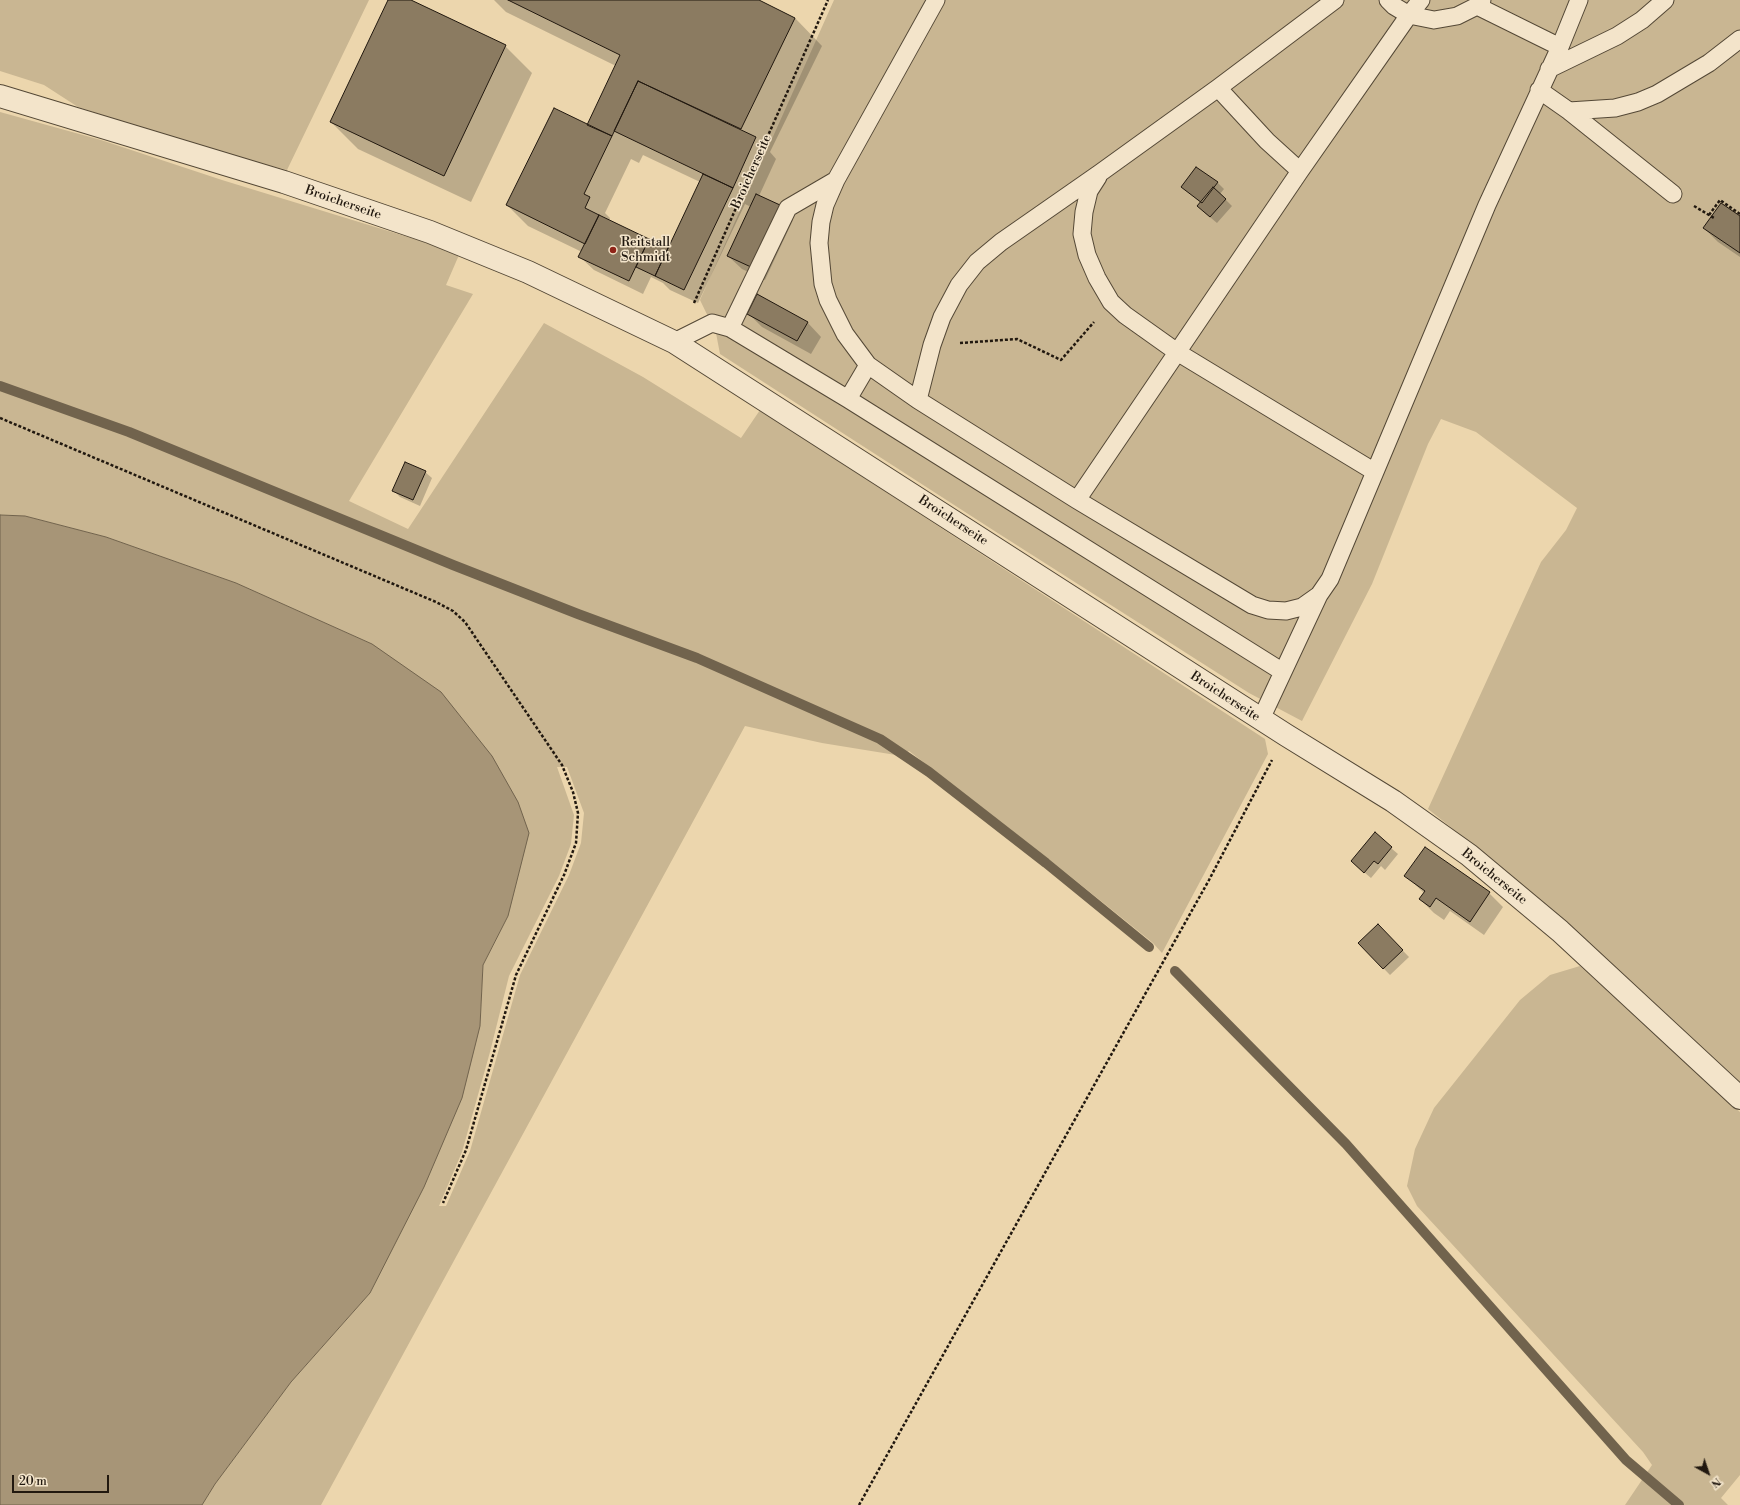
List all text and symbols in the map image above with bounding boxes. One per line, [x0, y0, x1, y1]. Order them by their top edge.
street label: Broicherseite [729, 132, 775, 212]
street label: Broicherseite [303, 183, 383, 223]
place label: Reitstall Schmidt [621, 235, 670, 266]
marker: Reitstall Schmidt [608, 245, 618, 255]
street label: Broicherseite [915, 493, 991, 549]
street label: Broicherseite [1187, 669, 1263, 725]
street label: Broicherseite [1458, 846, 1530, 908]
north arrow [1688, 1453, 1728, 1493]
scale bar [14, 1467, 111, 1493]
text: 20 m [19, 1474, 47, 1489]
text: N [1708, 1474, 1724, 1490]

